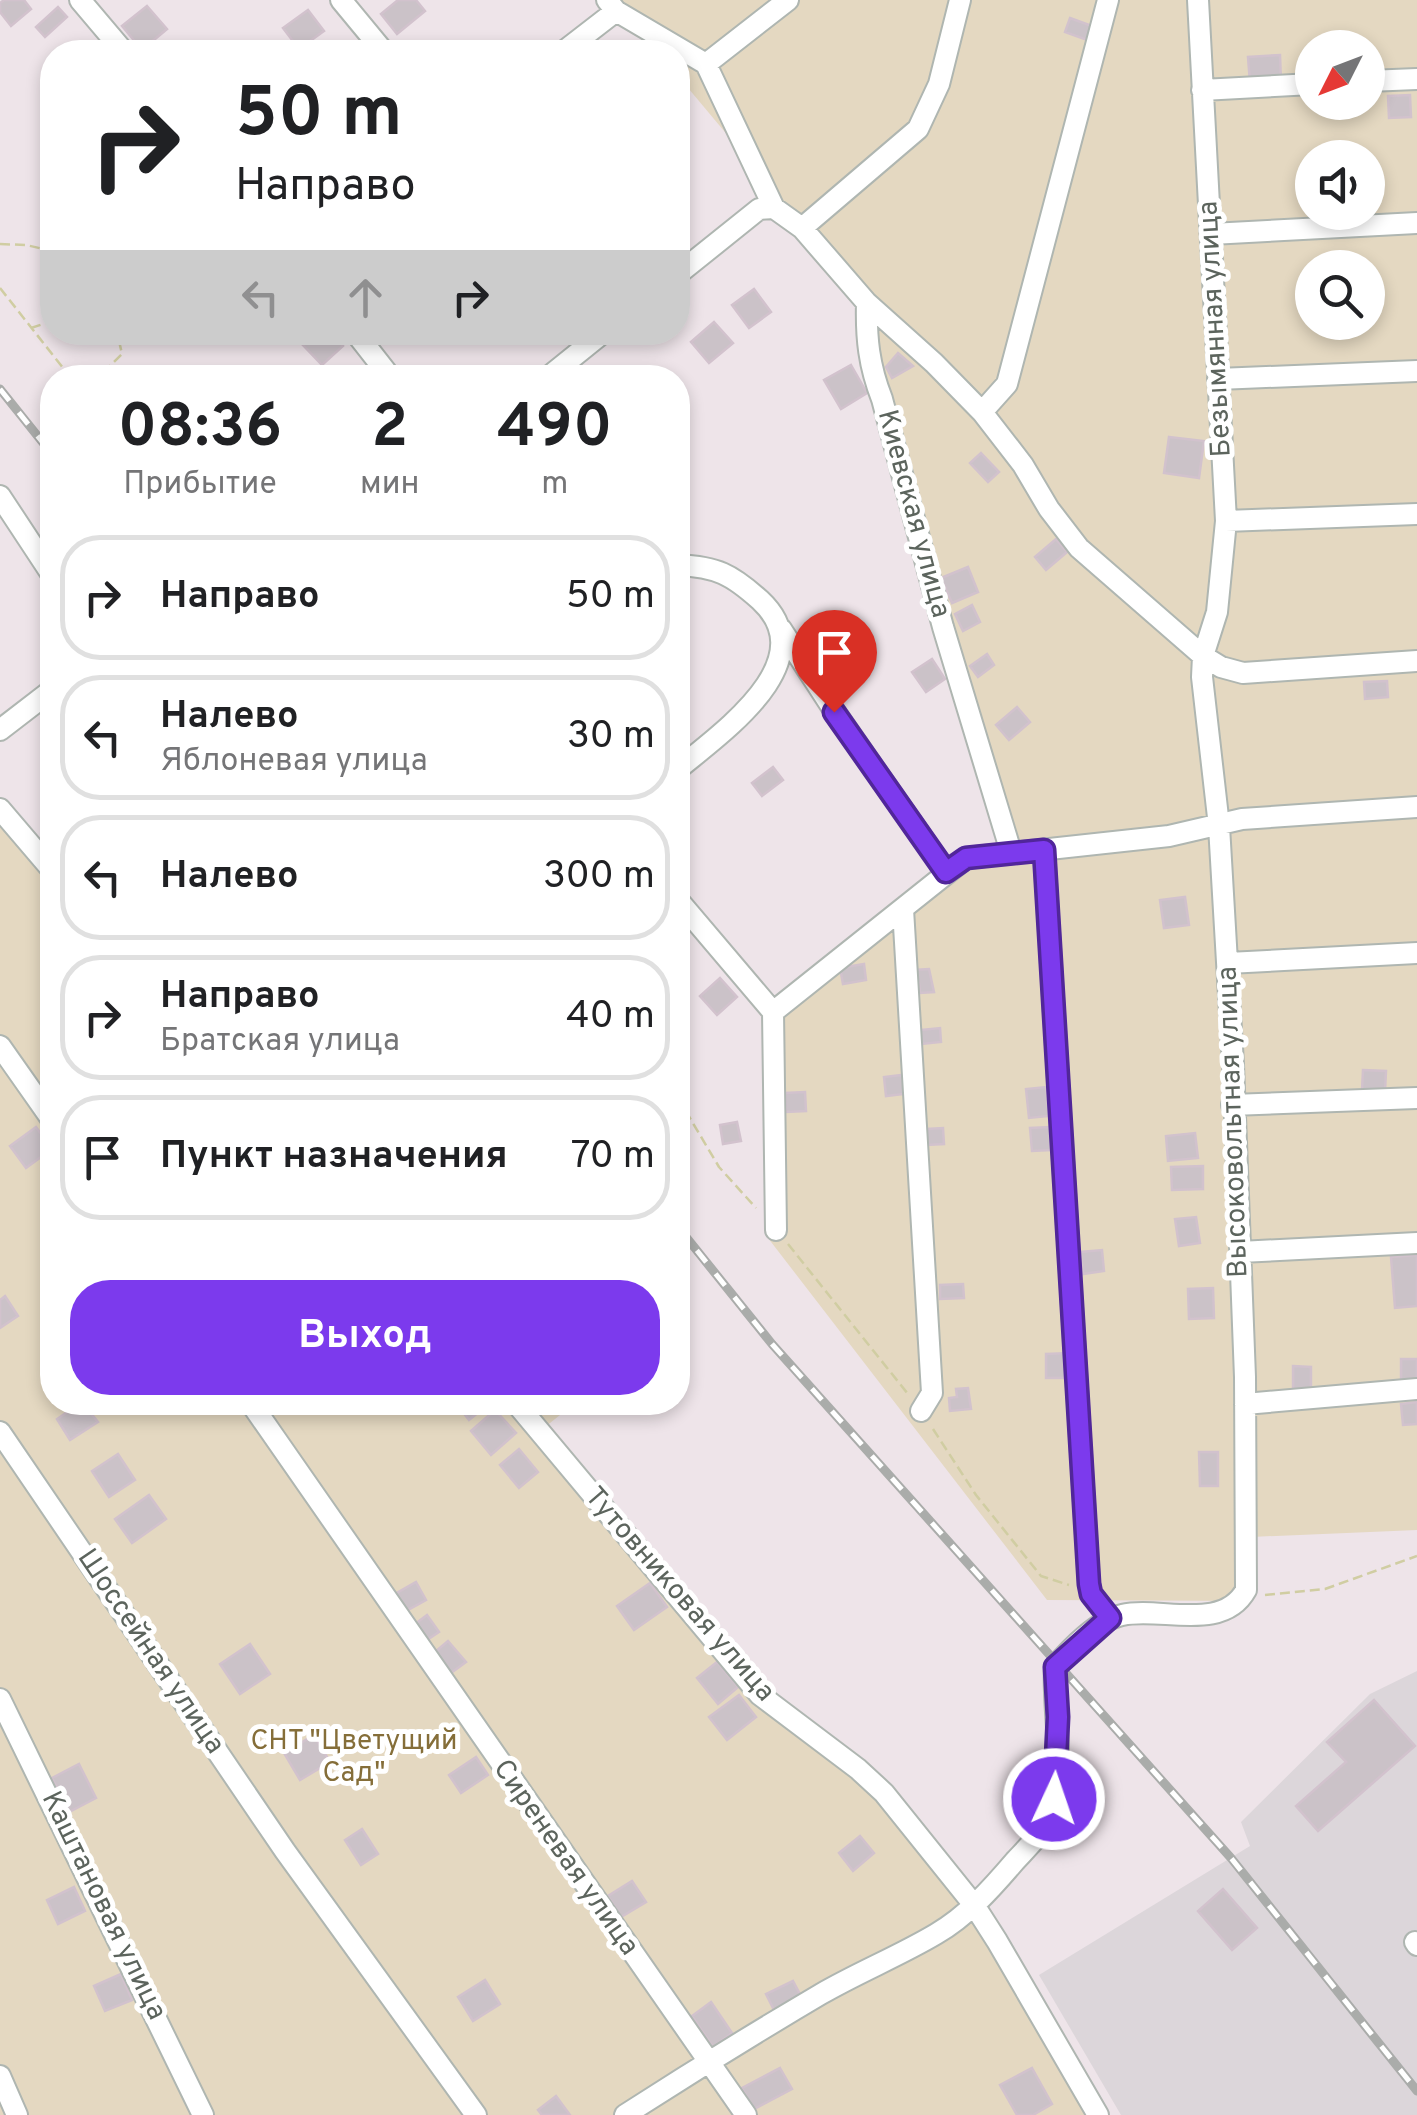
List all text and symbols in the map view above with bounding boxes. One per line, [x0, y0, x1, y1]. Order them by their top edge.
north arrow [1295, 30, 1385, 120]
map controls [1295, 30, 1385, 340]
text: 50 m [235, 72, 402, 161]
icon: right [70, 80, 200, 210]
button: sound [1295, 140, 1385, 230]
text: Направо [235, 159, 416, 216]
street label: Безымянная улица [1191, 200, 1241, 458]
button: search [1295, 250, 1385, 340]
icon: left [233, 270, 288, 325]
icon: ahead [338, 270, 393, 325]
icon: right [443, 270, 498, 325]
text: 08:36 [118, 392, 282, 468]
text: 2 [371, 392, 408, 468]
text: 490 [497, 392, 612, 468]
street label: Киевская улица [868, 406, 958, 622]
text: Прибытие [123, 465, 277, 505]
text: мин [360, 465, 420, 505]
text: m [541, 465, 568, 505]
icon: right [75, 570, 130, 625]
text: Направо [160, 573, 320, 622]
text: 50 m [566, 573, 655, 622]
pin [792, 610, 877, 713]
icon: arrive [807, 625, 862, 680]
text: Налево [160, 693, 299, 742]
icon: left [75, 710, 130, 765]
text: 30 m [567, 713, 655, 762]
text: Яблоневая улица [160, 742, 428, 782]
icon: left [75, 850, 130, 905]
text: Налево [160, 853, 299, 902]
text: 300 m [543, 853, 655, 902]
street label: Высоковольтная улица [1211, 966, 1257, 1278]
text: Направо [160, 973, 320, 1022]
icon: right [75, 990, 130, 1045]
text: 40 m [566, 993, 655, 1042]
text: Братская улица [160, 1022, 400, 1062]
icon: arrive [75, 1130, 130, 1185]
text: Пункт назначения [160, 1133, 508, 1182]
text: 70 m [571, 1133, 655, 1182]
button: Выход [70, 1280, 660, 1395]
street label: Тутовниковая улица [576, 1480, 782, 1710]
street label: Шоссейная улица [68, 1543, 232, 1761]
park label: СНТ "Цветущий Сад" [250, 1724, 458, 1792]
position arrow [1002, 1747, 1106, 1851]
street label: Сиреневая улица [484, 1753, 646, 1963]
street label: Каштановая улица [32, 1786, 174, 2026]

